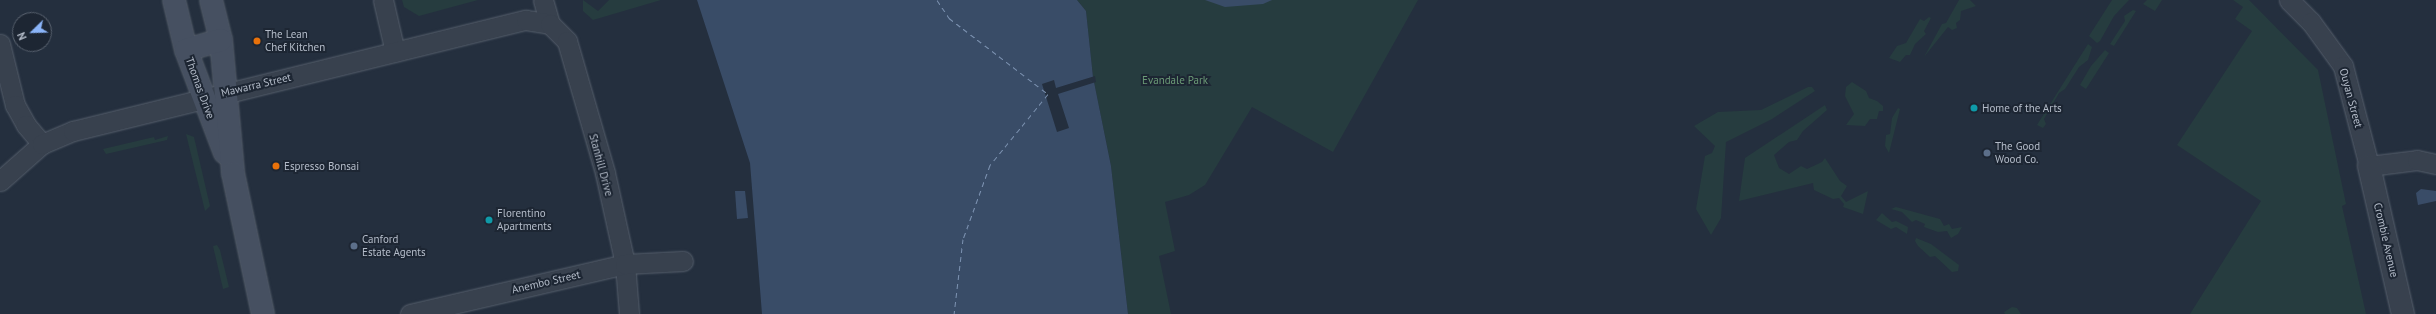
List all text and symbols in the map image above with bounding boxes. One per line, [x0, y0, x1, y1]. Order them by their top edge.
north arrow [12, 12, 52, 52]
place label: The Lean Chef Kitchen [265, 28, 325, 54]
text: N [14, 30, 30, 42]
marker: The Lean Chef Kitchen [252, 36, 262, 46]
street label: Thomas Drive [183, 55, 217, 121]
street label: Ouyan Street [2337, 67, 2365, 129]
street label: Mawarra Street [220, 71, 292, 99]
park label: Evandale Park [1142, 73, 1208, 87]
place label: Home of the Arts [1982, 101, 2062, 115]
marker: Home of the Arts [1969, 103, 1979, 113]
street label: Stanhill Drive [586, 132, 616, 198]
place label: The Good Wood Co. [1995, 140, 2040, 166]
marker: The Good Wood Co. [1982, 148, 1992, 158]
place label: Espresso Bonsai [284, 159, 359, 173]
marker: Espresso Bonsai [271, 161, 281, 171]
street label: Crombie Avenue [2371, 201, 2401, 279]
place label: Florentino Apartments [497, 207, 552, 233]
marker: Florentino Apartments [484, 215, 494, 225]
place label: Canford Estate Agents [362, 233, 426, 259]
marker: Canford Estate Agents [349, 241, 359, 251]
street label: Anembo Street [510, 268, 582, 296]

